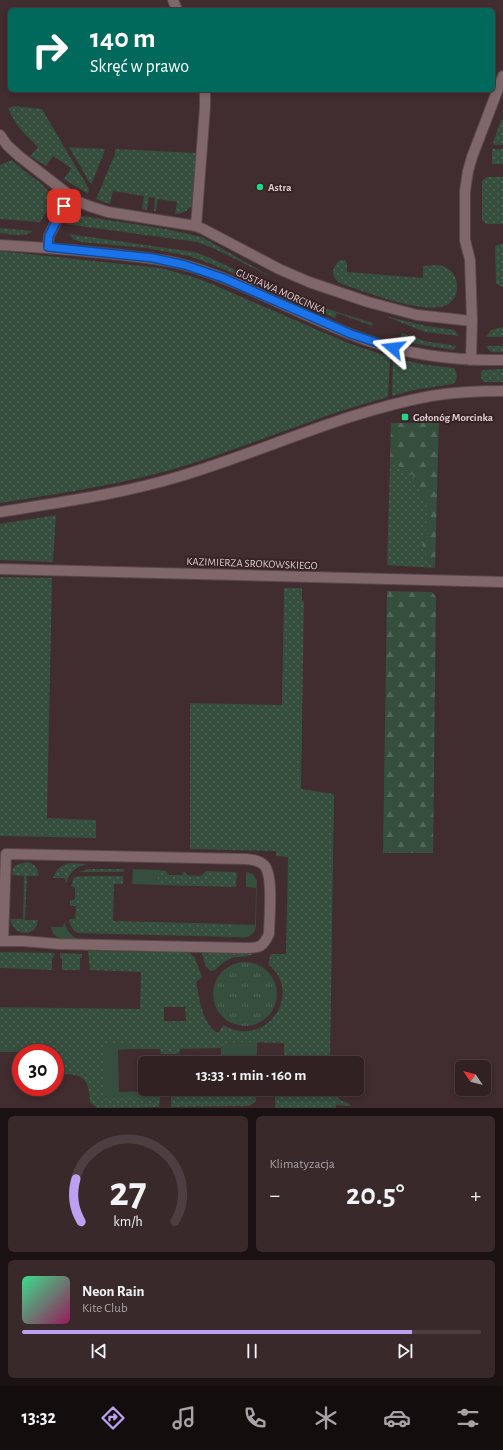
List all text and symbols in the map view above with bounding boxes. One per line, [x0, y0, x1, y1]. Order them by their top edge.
icon: right [24, 24, 76, 76]
text: 140 m [90, 25, 156, 53]
text: Skręć w prawo [90, 58, 189, 76]
marker: Astra [255, 182, 265, 192]
place label: Astra [268, 182, 292, 193]
pin [47, 189, 81, 223]
icon: arrive [53, 195, 75, 217]
street label: GUSTAWA MORCINKA [234, 267, 328, 317]
position arrow [372, 327, 414, 369]
marker: Gołonóg Morcinka [400, 412, 410, 422]
place label: Gołonóg Morcinka [413, 412, 494, 423]
street label: KAZIMIERZA SROKOWSKIEGO [186, 556, 318, 571]
speed limit sign: 30 [12, 1044, 64, 1096]
north arrow [455, 1060, 491, 1096]
map controls [455, 1060, 491, 1096]
text: 13:33 · 1 min · 160 m [196, 1068, 306, 1083]
text: Klimatyzacja [270, 1158, 335, 1171]
text: 27 [109, 1172, 147, 1213]
text: 20.5° [346, 1180, 404, 1210]
text: − [270, 1184, 280, 1206]
text: + [470, 1184, 481, 1206]
text: km/h [113, 1215, 142, 1229]
text: Neon Rain [82, 1284, 144, 1299]
text: Kite Club [82, 1302, 128, 1315]
icon: previous [88, 1340, 110, 1362]
icon: pause [241, 1340, 263, 1362]
icon: next [394, 1340, 416, 1362]
icon: directions [99, 1404, 127, 1432]
icon: music [170, 1404, 198, 1432]
icon: phone [241, 1404, 269, 1432]
icon: climate [312, 1404, 340, 1432]
icon: car [383, 1404, 411, 1432]
icon: filters [454, 1404, 482, 1432]
text: 13:32 [21, 1409, 56, 1427]

